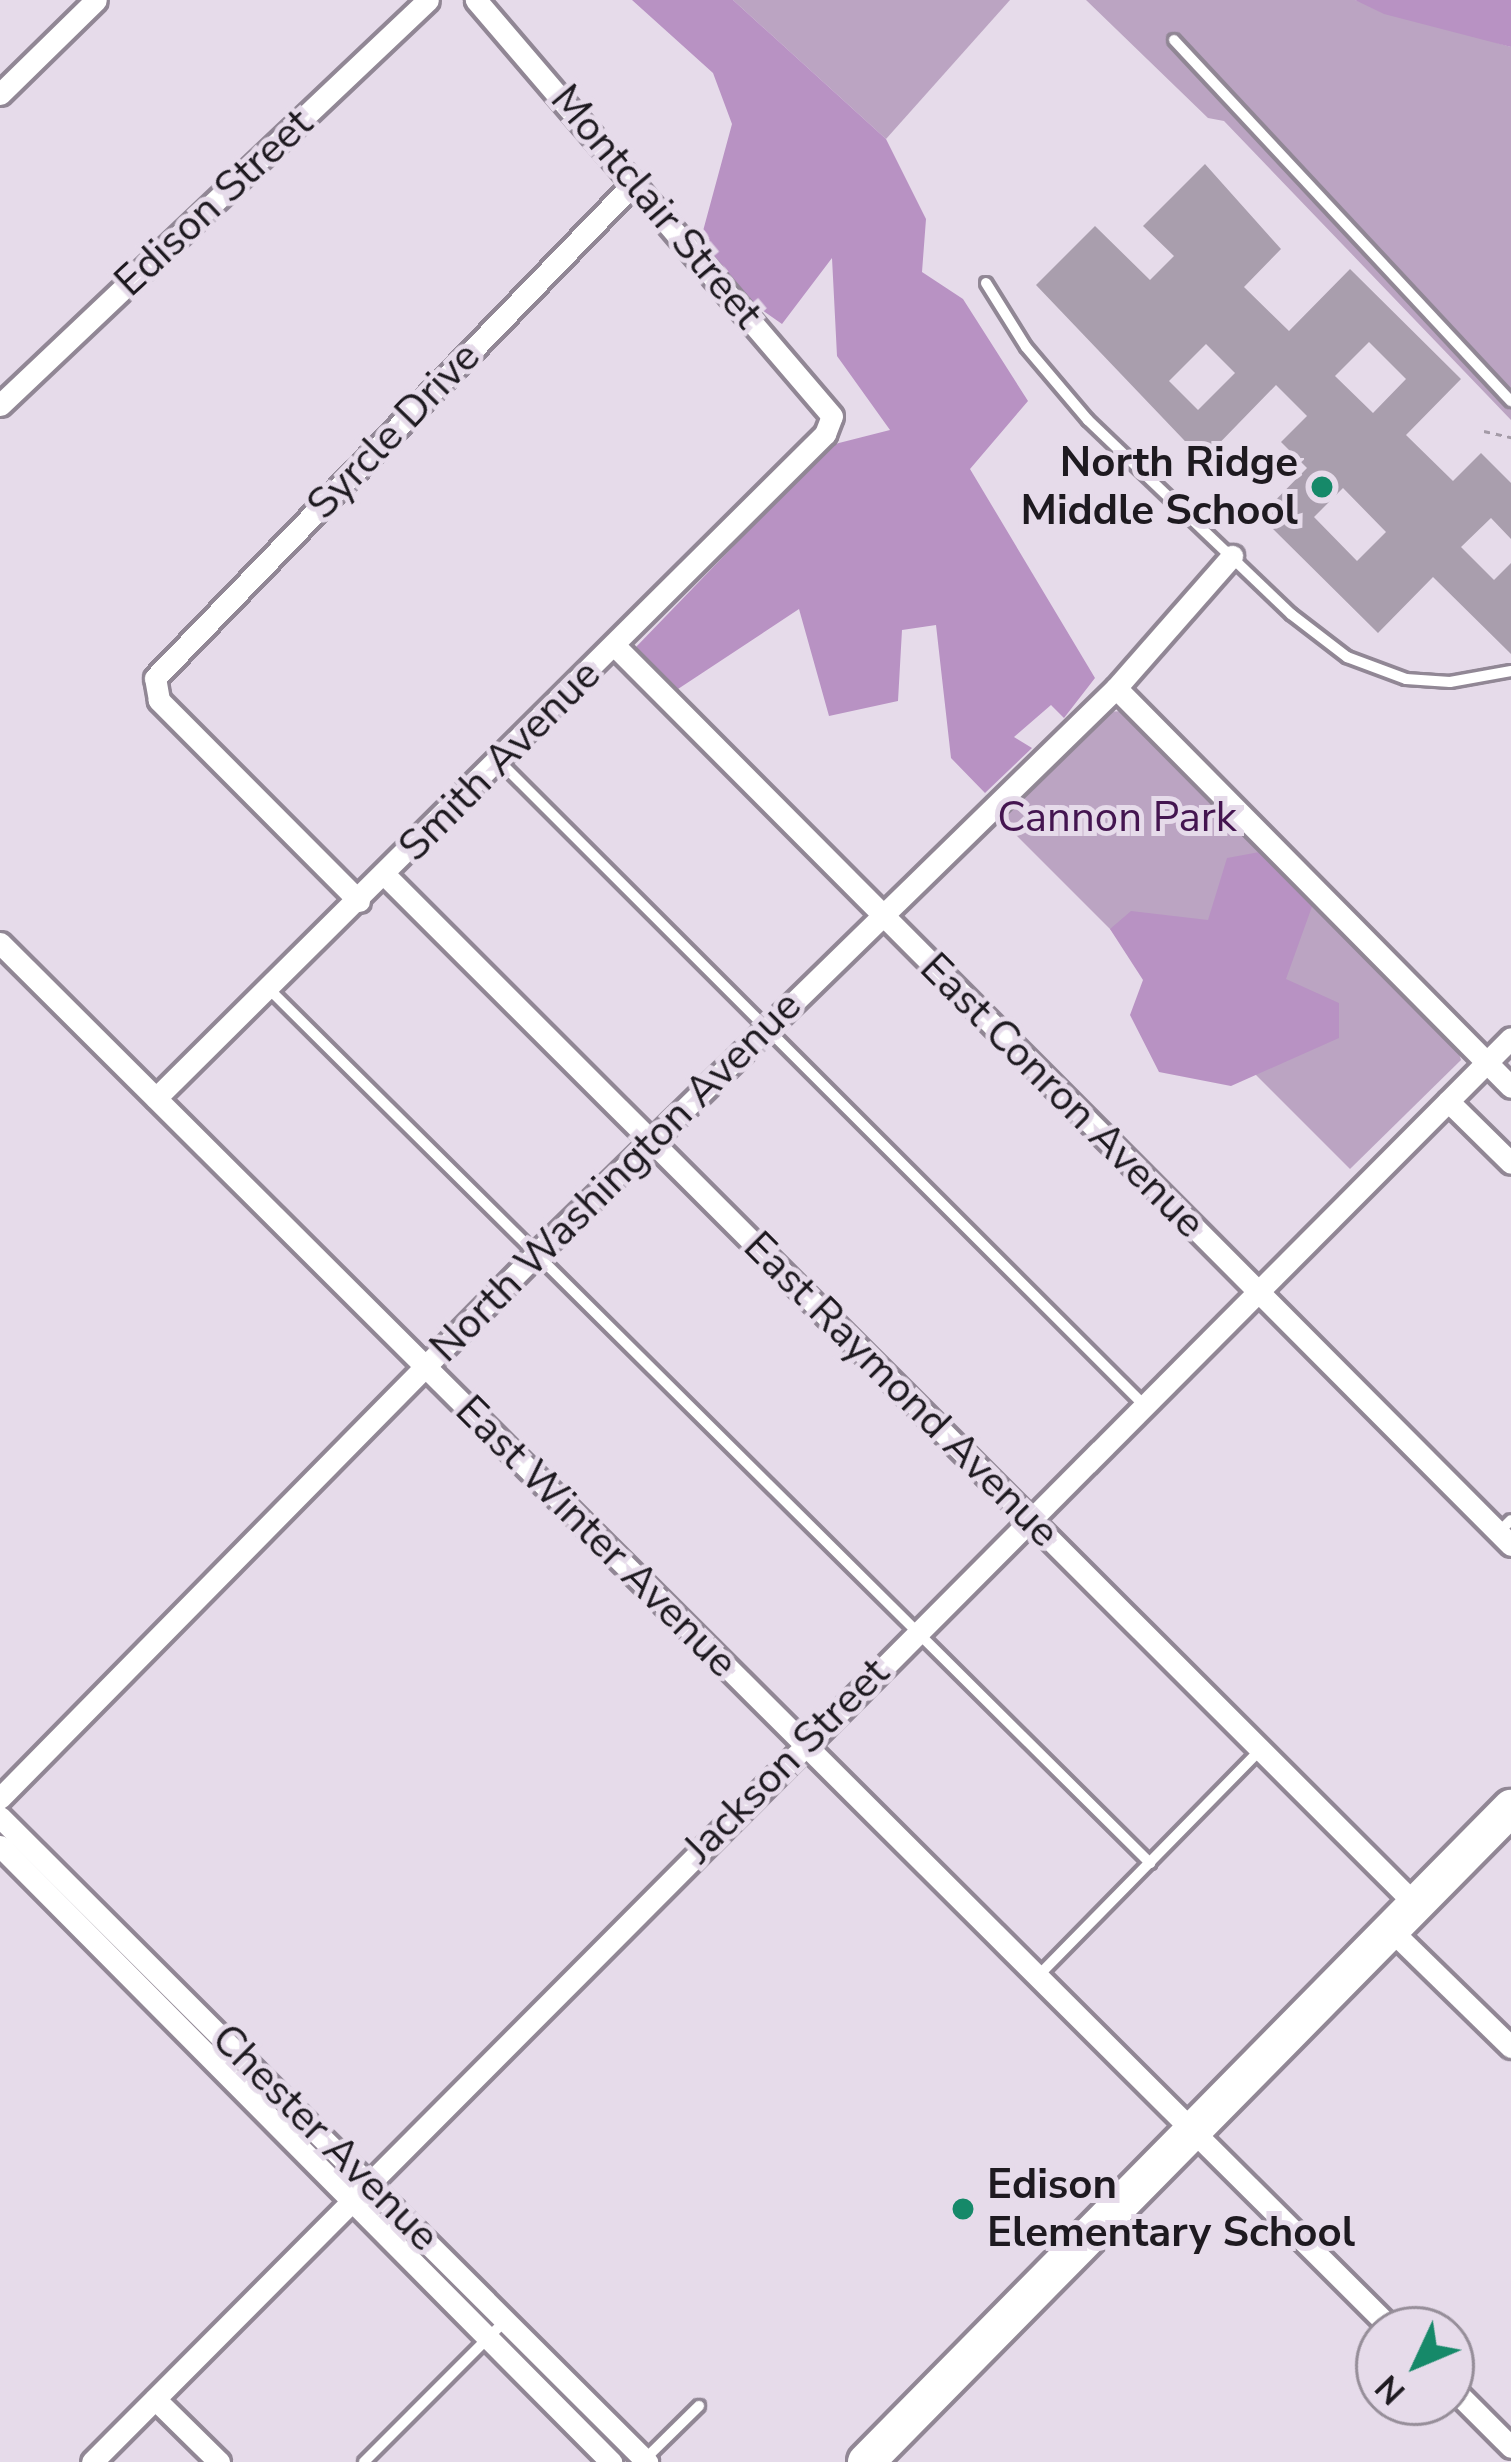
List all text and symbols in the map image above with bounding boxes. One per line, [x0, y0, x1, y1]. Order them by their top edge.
street label: Montclair Street [540, 75, 772, 339]
street label: Edison Street [105, 99, 323, 307]
street label: Syrcle Drive [297, 332, 491, 530]
place label: North Ridge Middle School [1020, 438, 1298, 536]
marker: North Ridge Middle School [1309, 474, 1335, 500]
street label: Smith Avenue [389, 650, 611, 872]
park label: Cannon Park [997, 793, 1237, 843]
street label: East Conron Avenue [909, 943, 1215, 1249]
street label: North Washington Avenue [420, 981, 812, 1373]
street label: East Raymond Avenue [733, 1222, 1069, 1558]
street label: East Winter Avenue [445, 1386, 747, 1688]
street label: Jackson Street [674, 1648, 900, 1874]
street label: Chester Avenue [201, 2014, 449, 2262]
place label: Edison Elementary School [987, 2160, 1355, 2258]
marker: Edison Elementary School [950, 2196, 976, 2222]
north arrow [1355, 2306, 1475, 2426]
text: N [1366, 2365, 1416, 2414]

